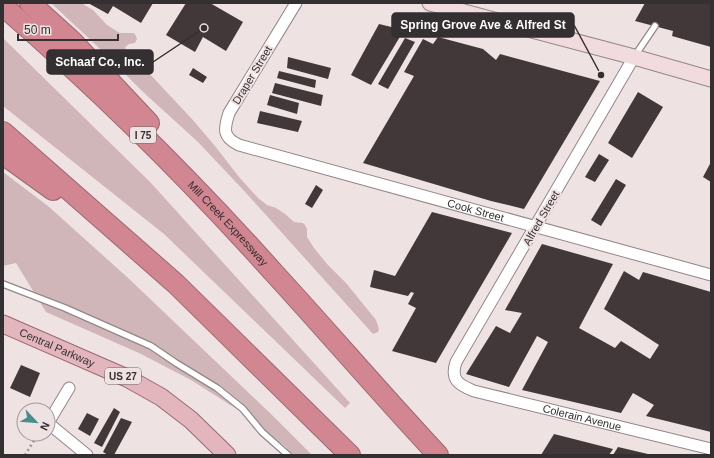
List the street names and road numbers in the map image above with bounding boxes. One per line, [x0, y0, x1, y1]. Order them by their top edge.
street label: Draper Street [230, 44, 274, 106]
road number: I 75 [130, 127, 156, 143]
street label: Mill Creek Expressway [186, 179, 271, 268]
street label: Alfred Street [521, 189, 561, 247]
street label: Cook Street [446, 197, 505, 224]
street label: Central Parkway [18, 326, 97, 369]
road number: US 27 [105, 368, 141, 384]
street label: Colerain Avenue [541, 402, 623, 433]

